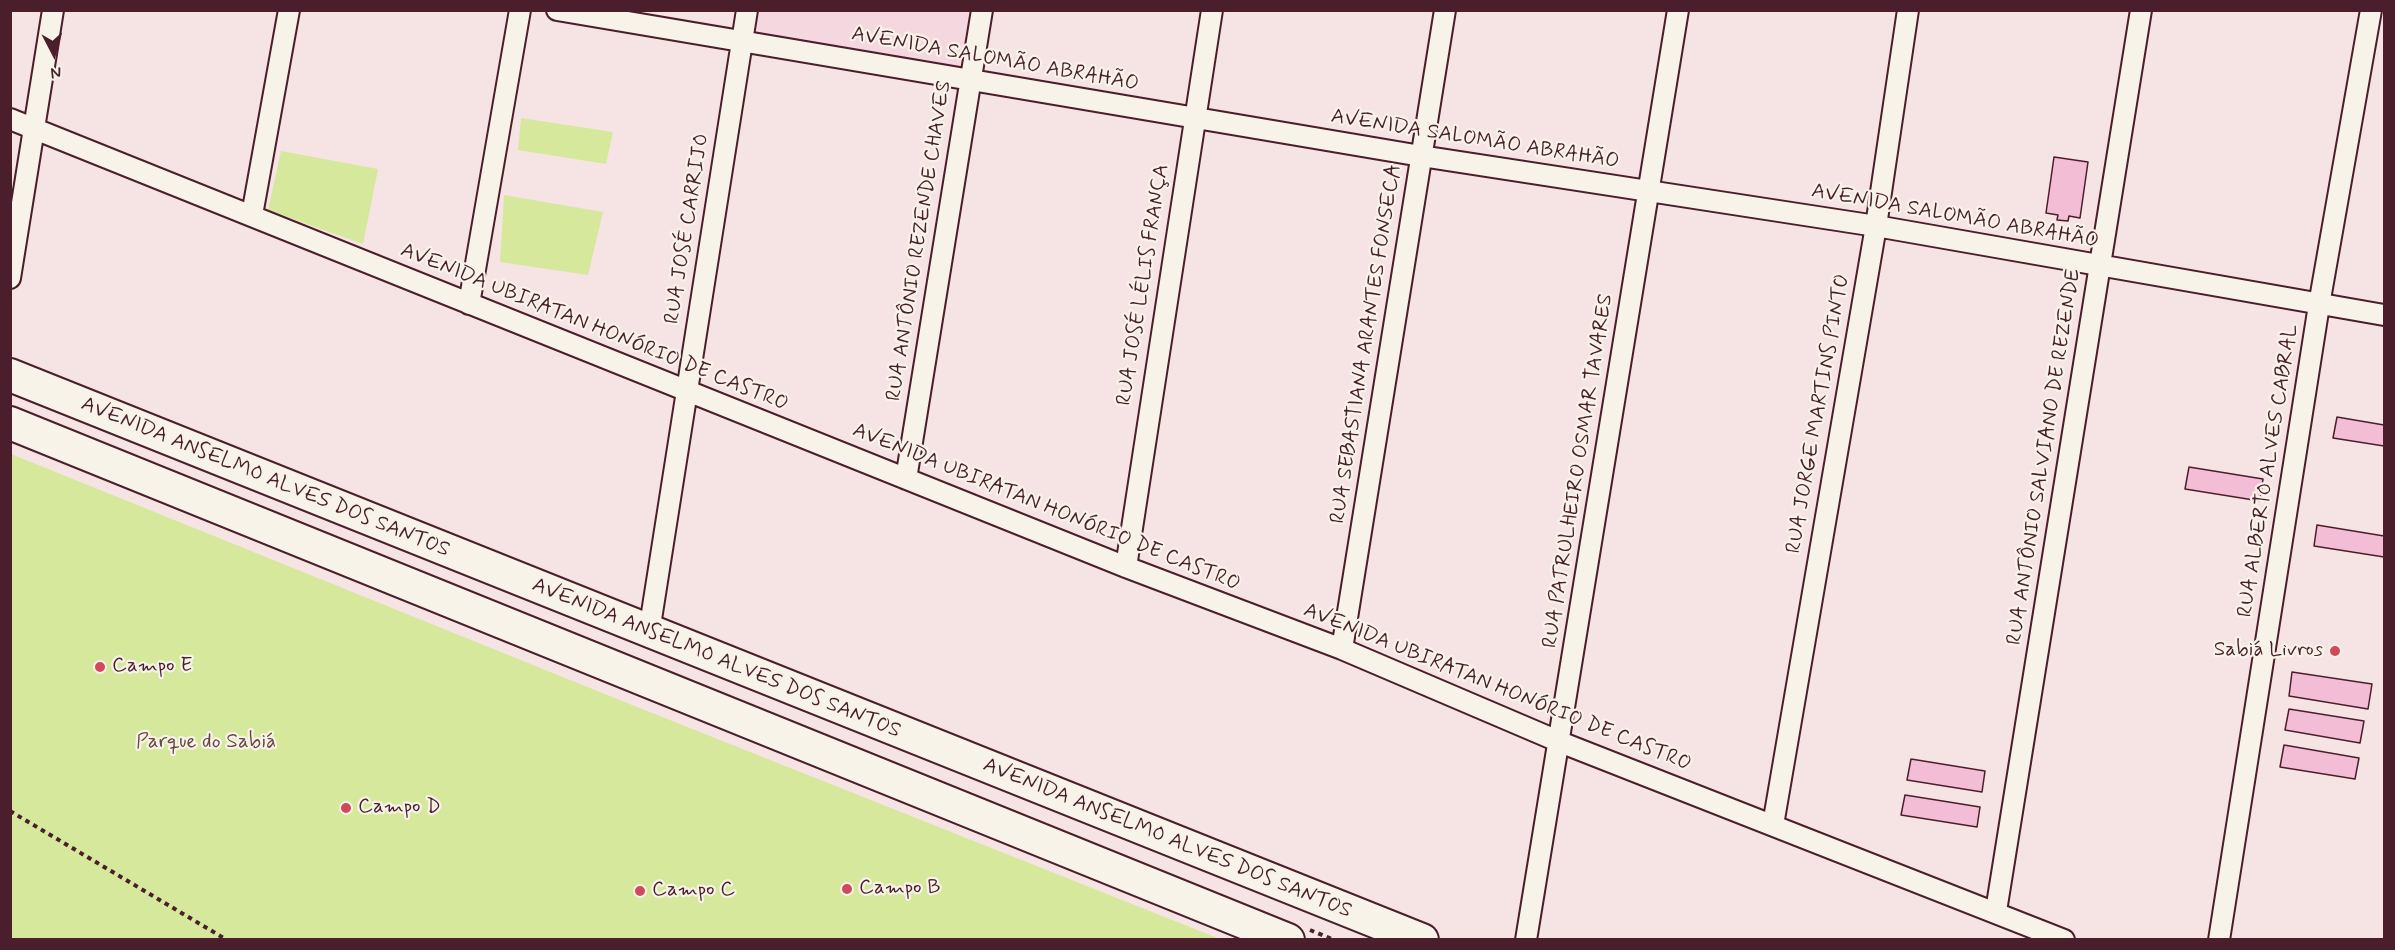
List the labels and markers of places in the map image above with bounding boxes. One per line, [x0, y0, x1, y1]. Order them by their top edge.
place label: Sabiá Livros [2214, 638, 2323, 664]
marker: Sabiá Livros [2328, 644, 2342, 658]
place label: Campo E [112, 654, 193, 680]
marker: Campo E [93, 660, 107, 674]
place label: Campo D [358, 795, 441, 821]
marker: Campo D [339, 801, 353, 815]
place label: Campo B [859, 876, 941, 902]
place label: Campo C [652, 878, 735, 904]
marker: Campo B [840, 882, 854, 896]
marker: Campo C [633, 884, 647, 898]

